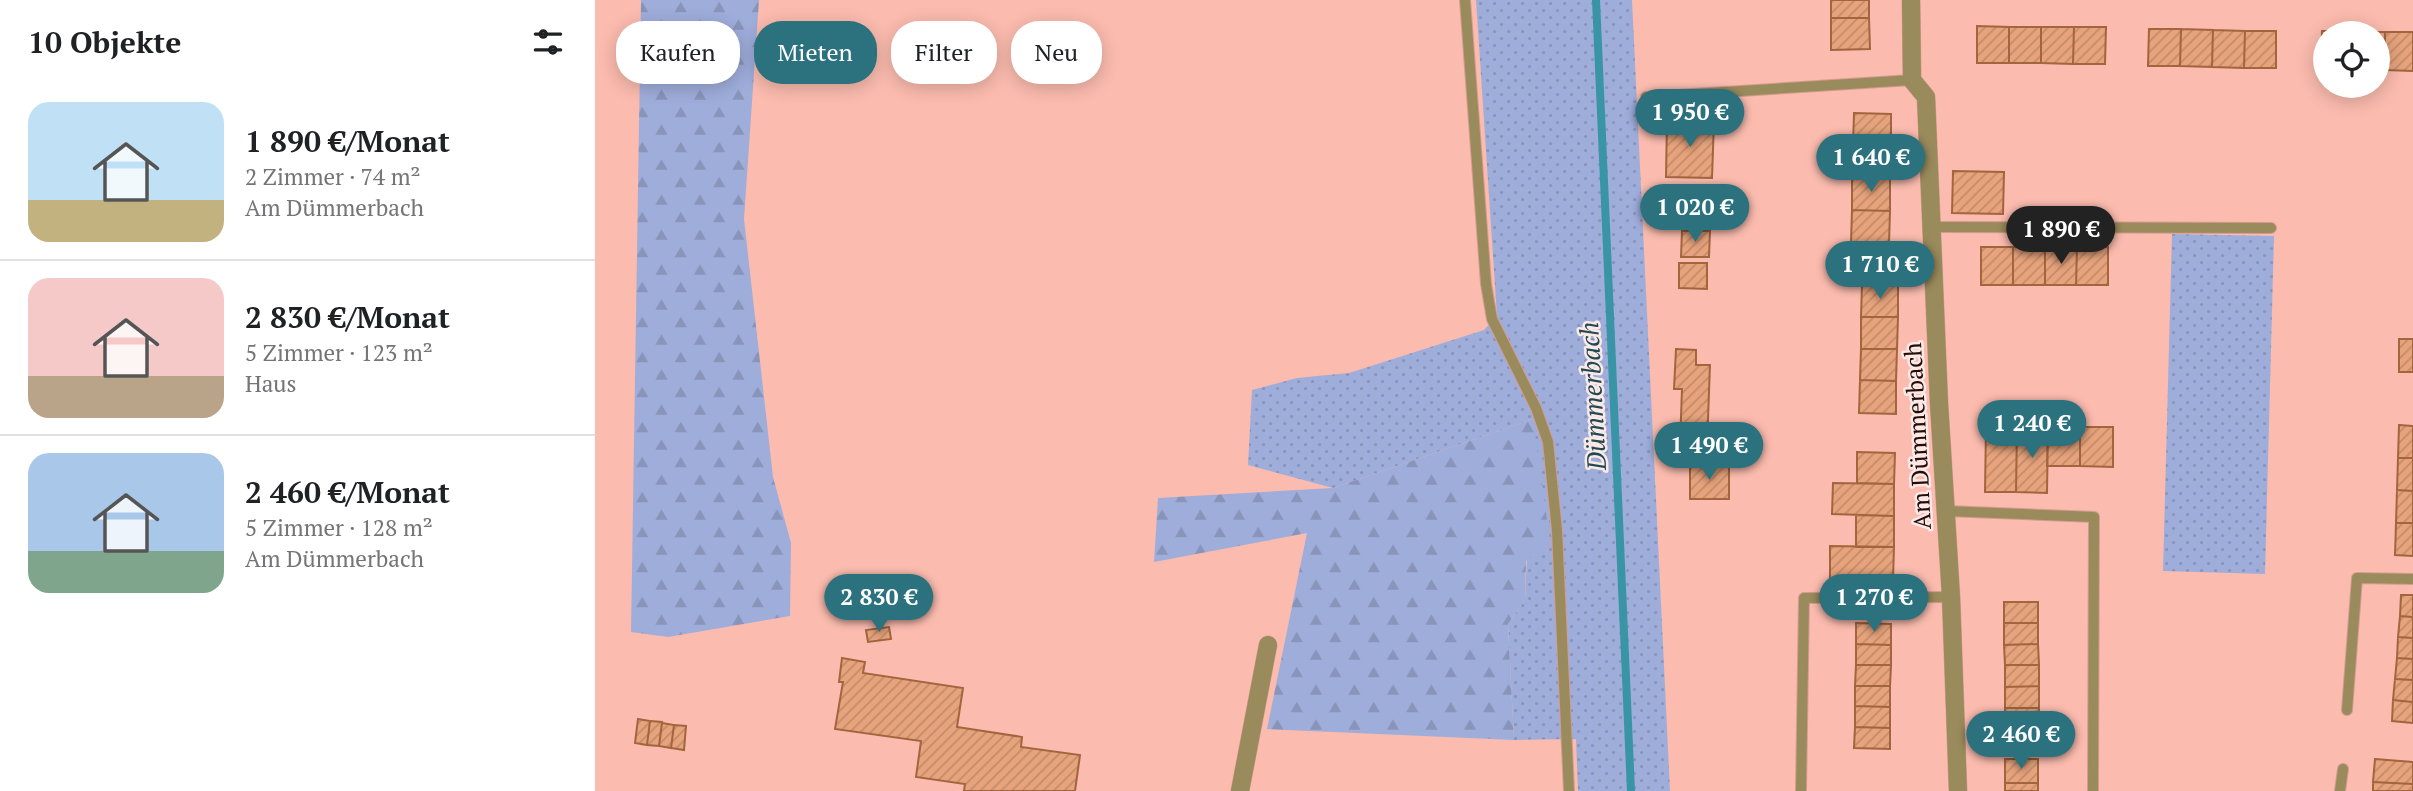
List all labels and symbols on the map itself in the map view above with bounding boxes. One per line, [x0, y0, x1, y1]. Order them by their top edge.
pin: 1 950 € [1625, 90, 1755, 149]
pin: 1 640 € [1806, 134, 1936, 194]
pin: 1 020 € [1630, 184, 1760, 244]
pin: 1 890 € [1996, 206, 2126, 266]
pin: 1 710 € [1815, 242, 1945, 301]
water label: Dümmerbach [1571, 321, 1613, 472]
street label: Am Dümmerbach [1896, 342, 1938, 530]
pin: 1 240 € [1967, 400, 2097, 460]
pin: 1 490 € [1644, 422, 1774, 482]
pin: 2 830 € [814, 574, 944, 634]
pin: 1 270 € [1809, 574, 1939, 634]
pin: 2 460 € [1956, 712, 2086, 771]

